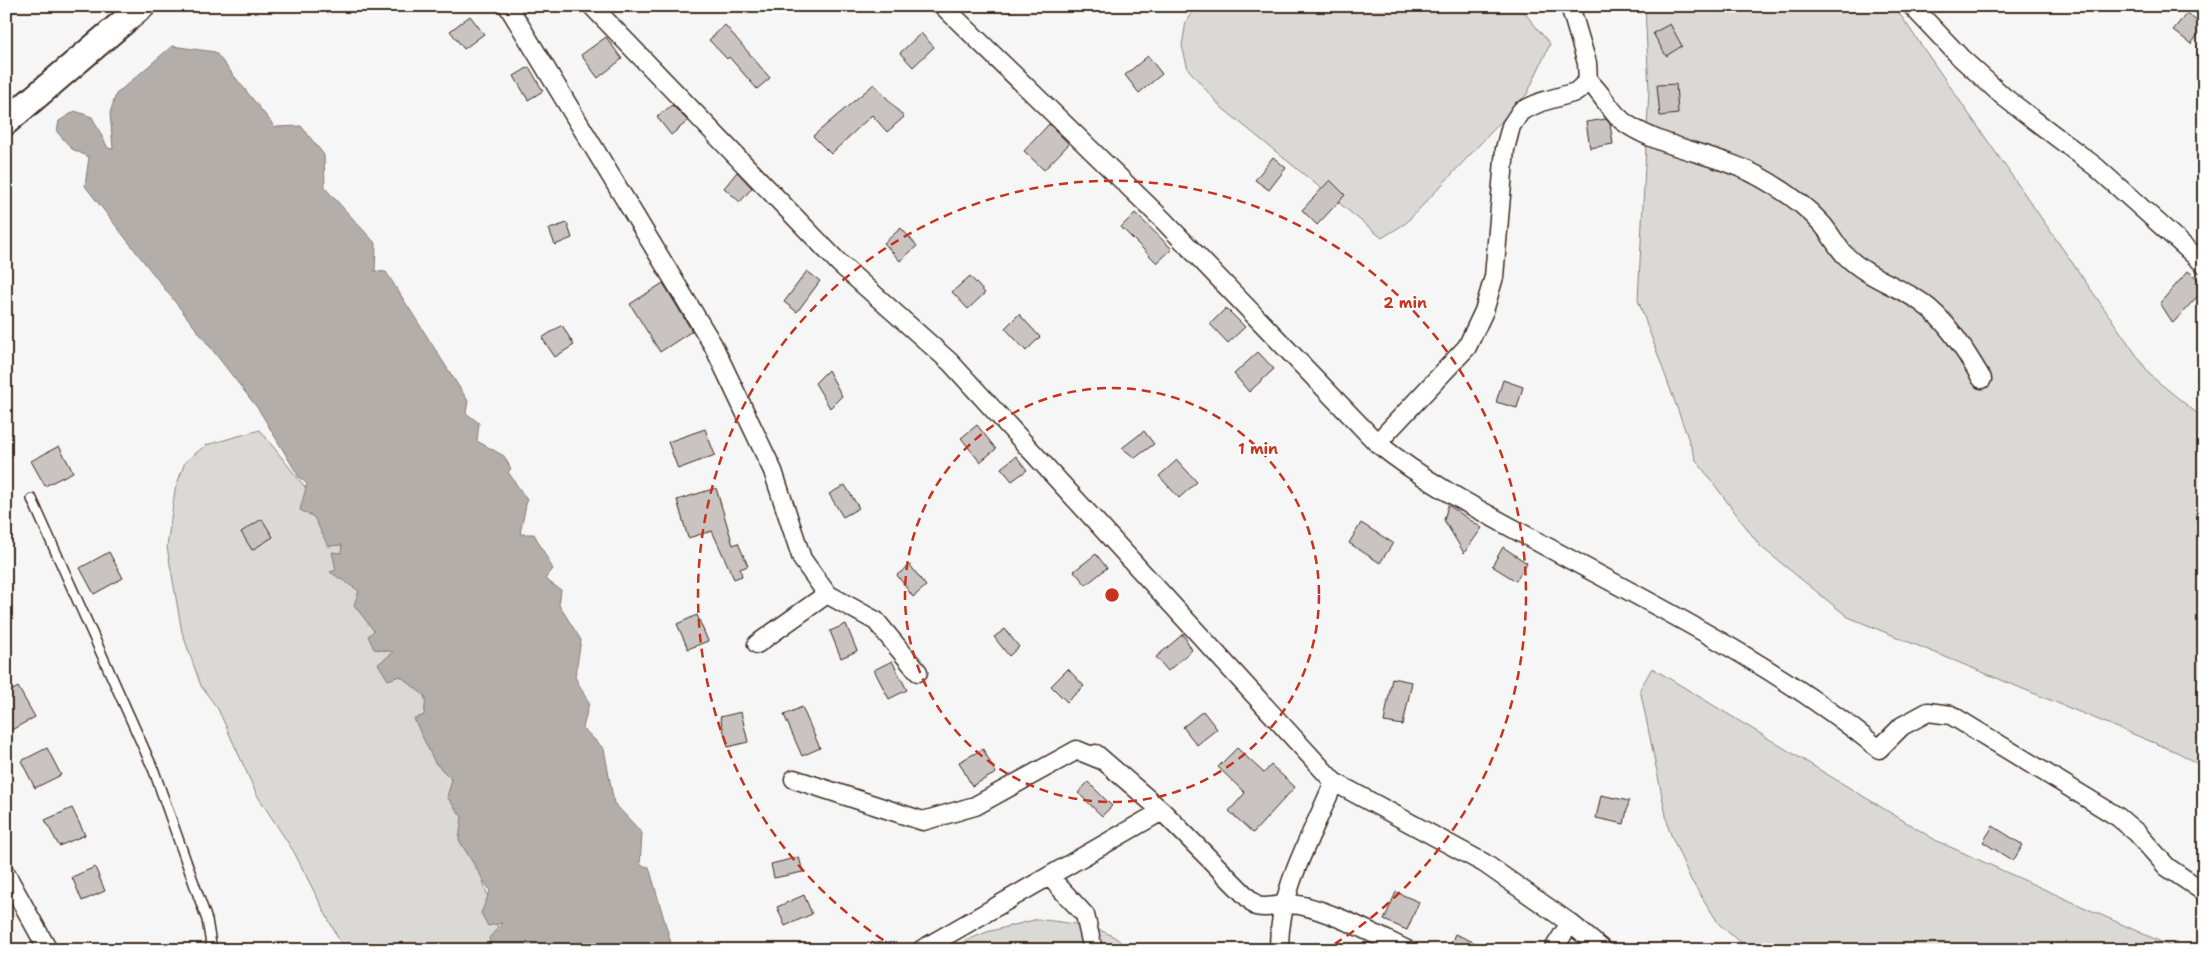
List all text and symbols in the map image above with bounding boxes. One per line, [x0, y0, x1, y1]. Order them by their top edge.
text: 2 min [1383, 293, 1427, 313]
text: 1 min [1238, 439, 1278, 459]
centre of rings [1103, 586, 1121, 604]

